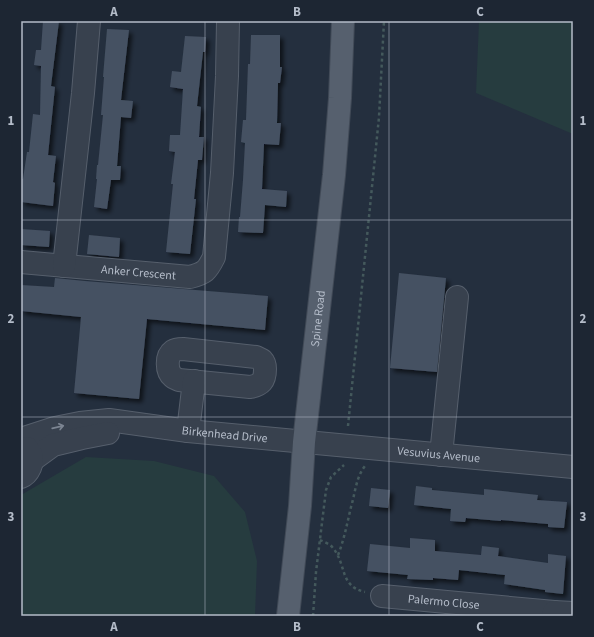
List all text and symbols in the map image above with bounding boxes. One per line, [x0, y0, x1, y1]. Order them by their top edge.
text: A [109, 3, 118, 21]
text: B [293, 3, 301, 21]
text: C [476, 3, 484, 21]
text: 1 [8, 112, 15, 130]
text: 1 [580, 112, 587, 130]
street label: Anker Crescent [100, 261, 177, 284]
street label: Spine Road [306, 289, 329, 348]
text: 2 [8, 310, 15, 328]
text: 2 [580, 310, 587, 328]
street label: Birkenhead Drive [181, 422, 268, 447]
one-way arrow [51, 423, 64, 431]
street label: Vesuvius Avenue [397, 442, 481, 467]
text: 3 [8, 508, 15, 526]
text: 3 [580, 508, 587, 526]
street label: Palermo Close [407, 590, 480, 614]
text: A [109, 618, 118, 636]
text: B [293, 618, 301, 636]
text: C [476, 618, 484, 636]

